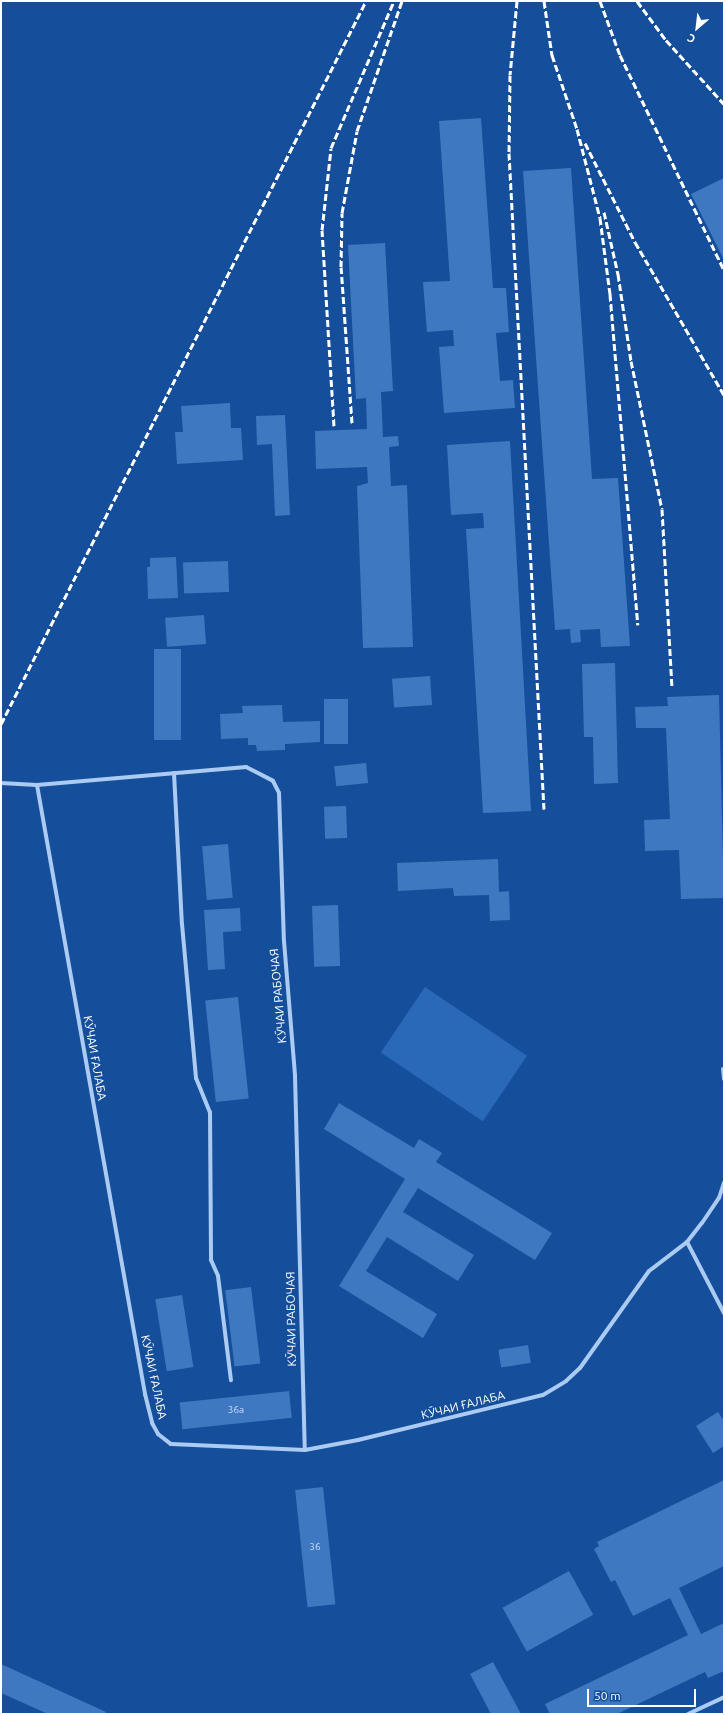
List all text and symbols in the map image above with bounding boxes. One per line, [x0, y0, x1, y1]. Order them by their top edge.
north arrow [677, 8, 717, 48]
text: С [685, 32, 697, 46]
street label: КӮЧАИ РАБОЧАЯ [267, 948, 289, 1044]
street label: КӮЧАИ ҒАЛАБА [80, 1015, 110, 1101]
street label: КӮЧАИ РАБОЧАЯ [283, 1271, 299, 1367]
street label: КӮЧАИ ҒАЛАБА [138, 1334, 170, 1420]
street label: КӮЧАИ ҒАЛАБА [420, 1388, 506, 1422]
house number: 36а [228, 1404, 244, 1416]
house number: 36 [309, 1541, 321, 1553]
scale bar [589, 1681, 698, 1707]
text: 50 m [594, 1689, 621, 1702]

